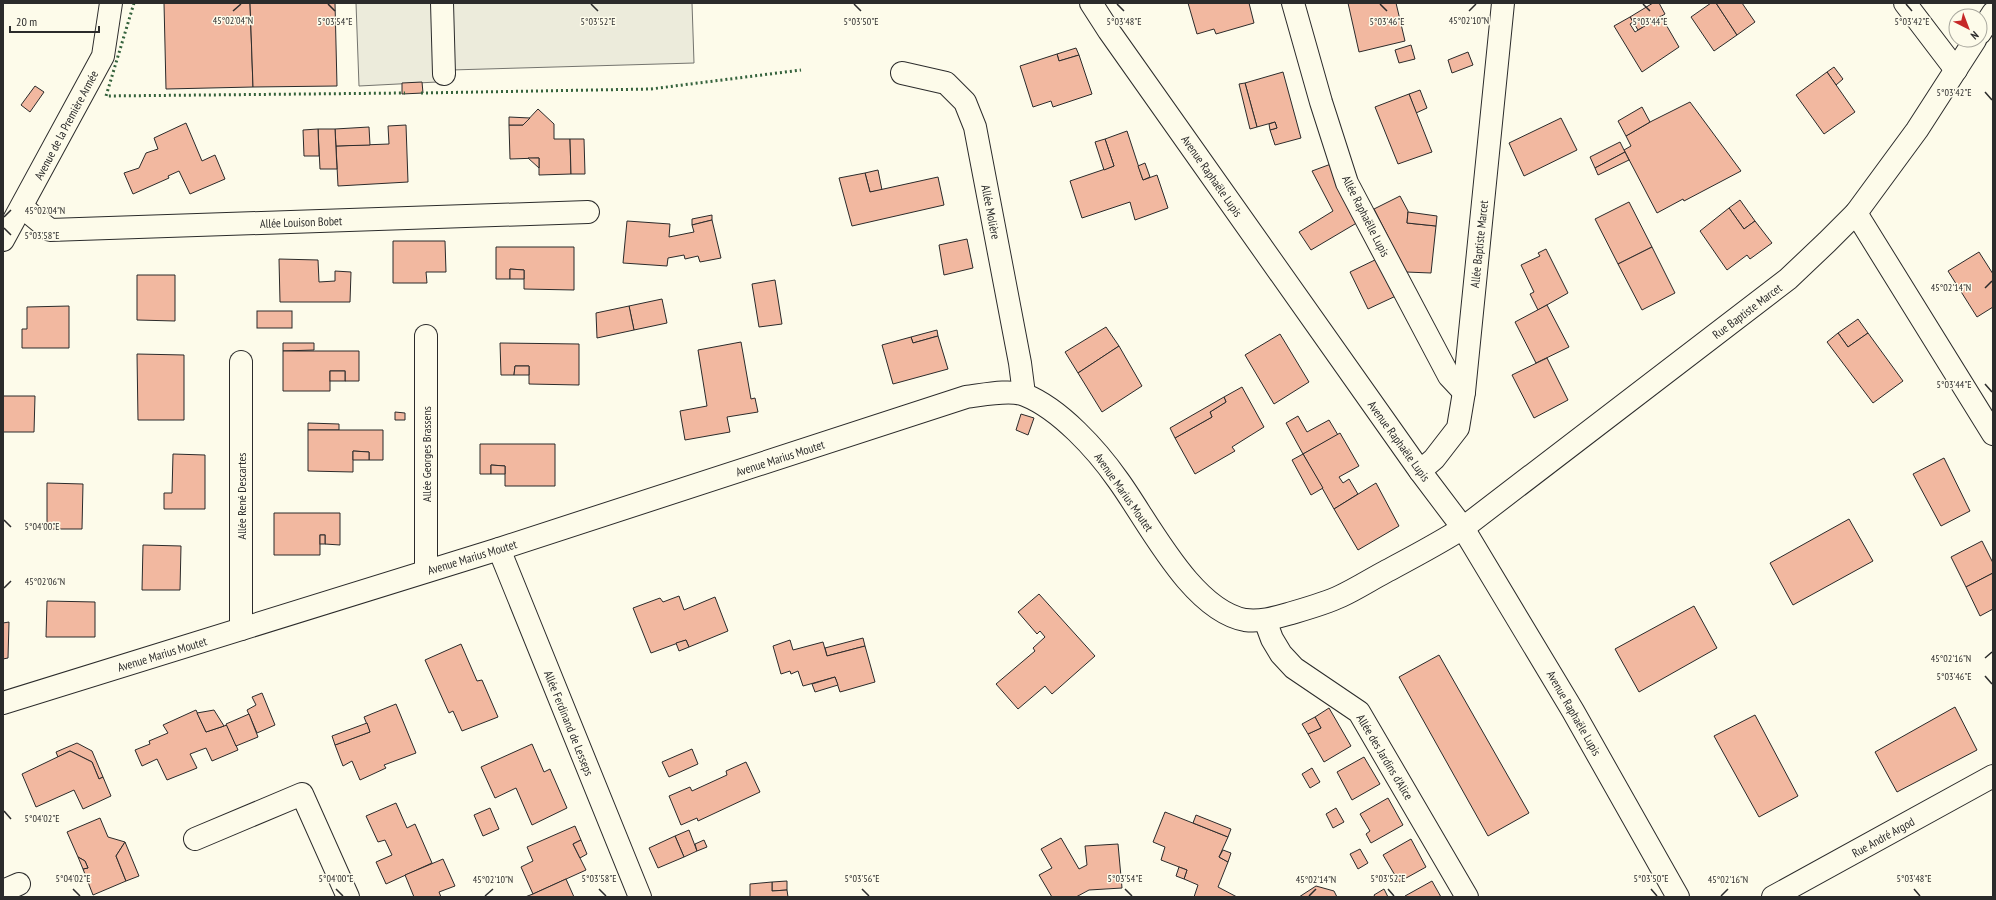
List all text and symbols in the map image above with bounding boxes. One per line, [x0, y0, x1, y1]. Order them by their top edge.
scale bar [10, 8, 99, 34]
north arrow [1948, 8, 1988, 48]
text: 20 m [16, 14, 37, 29]
text: 45°02'04"N [213, 14, 253, 27]
text: 45°02'10"N [1449, 14, 1489, 27]
text: 5°03'54"E [318, 15, 352, 28]
text: 5°03'52"E [581, 15, 615, 28]
text: 5°03'50"E [844, 15, 878, 28]
text: 5°03'48"E [1107, 15, 1141, 28]
text: 5°03'46"E [1370, 15, 1404, 28]
text: 5°03'44"E [1633, 15, 1667, 28]
text: 5°03'42"E [1895, 15, 1929, 28]
text: N [1968, 28, 1982, 43]
street label: Avenue de la Première Armée [31, 68, 101, 182]
text: 5°03'42"E [1937, 86, 1971, 99]
street label: Avenue Raphaële Lupis [1178, 132, 1246, 220]
street label: Allée Raphaëlle Lupis [1339, 173, 1393, 259]
street label: Allée Molière [978, 184, 1004, 240]
street label: Allée Baptiste Marcet [1467, 199, 1491, 289]
text: 45°02'04"N [25, 204, 65, 217]
street label: Allée Louison Bobet [260, 213, 343, 231]
text: 5°03'58"E [25, 229, 59, 242]
street label: Rue Baptiste Marcet [1709, 280, 1785, 342]
text: 45°02'14"N [1931, 281, 1971, 294]
text: 5°03'44"E [1937, 378, 1971, 391]
street label: Avenue Raphaële Lupis [1365, 398, 1433, 484]
street label: Allée Georges Brassens [419, 406, 434, 502]
street label: Avenue Marius Moutet [734, 436, 827, 479]
street label: Avenue Marius Moutet [1091, 450, 1157, 535]
street label: Allée René Descartes [234, 453, 249, 539]
text: 5°04'00"E [25, 520, 59, 533]
street label: Avenue Marius Moutet [426, 536, 519, 578]
text: 45°02'06"N [25, 575, 65, 588]
street label: Avenue Marius Moutet [116, 633, 209, 675]
text: 45°02'16"N [1931, 652, 1971, 665]
street label: Allée Ferdinand de Lesseps [541, 668, 597, 778]
street label: Avenue Raphaële Lupis [1544, 668, 1604, 758]
text: 5°03'46"E [1937, 670, 1971, 683]
street label: Allée des Jardins d'Alice [1354, 711, 1417, 803]
text: 5°04'02"E [25, 812, 59, 825]
street label: Rue André Argod [1849, 814, 1917, 860]
text: 5°04'02"E [56, 872, 90, 885]
text: 5°04'00"E [319, 872, 353, 885]
text: 5°03'58"E [582, 872, 616, 885]
text: 5°03'56"E [845, 872, 879, 885]
text: 5°03'54"E [1108, 872, 1142, 885]
text: 5°03'52"E [1371, 872, 1405, 885]
text: 5°03'50"E [1634, 872, 1668, 885]
text: 5°03'48"E [1897, 872, 1931, 885]
text: 45°02'10"N [473, 873, 513, 886]
text: 45°02'14"N [1296, 873, 1336, 886]
text: 45°02'16"N [1708, 873, 1748, 886]

